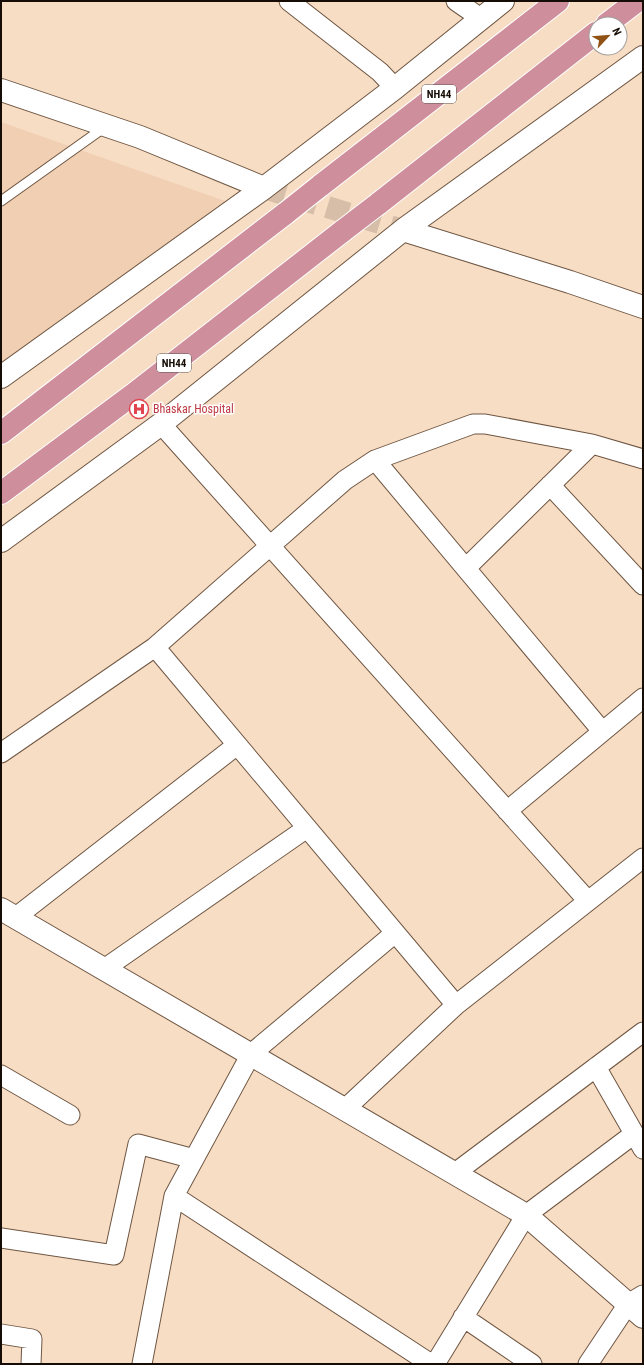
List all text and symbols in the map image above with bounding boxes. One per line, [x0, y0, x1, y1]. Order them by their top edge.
north arrow [588, 16, 628, 56]
text: N [609, 26, 624, 38]
road number: NH44 [422, 85, 456, 103]
road number: NH44 [157, 354, 191, 372]
hospital icon: Bhaskar Hospital [128, 398, 150, 420]
place label: Bhaskar Hospital [153, 402, 234, 416]

